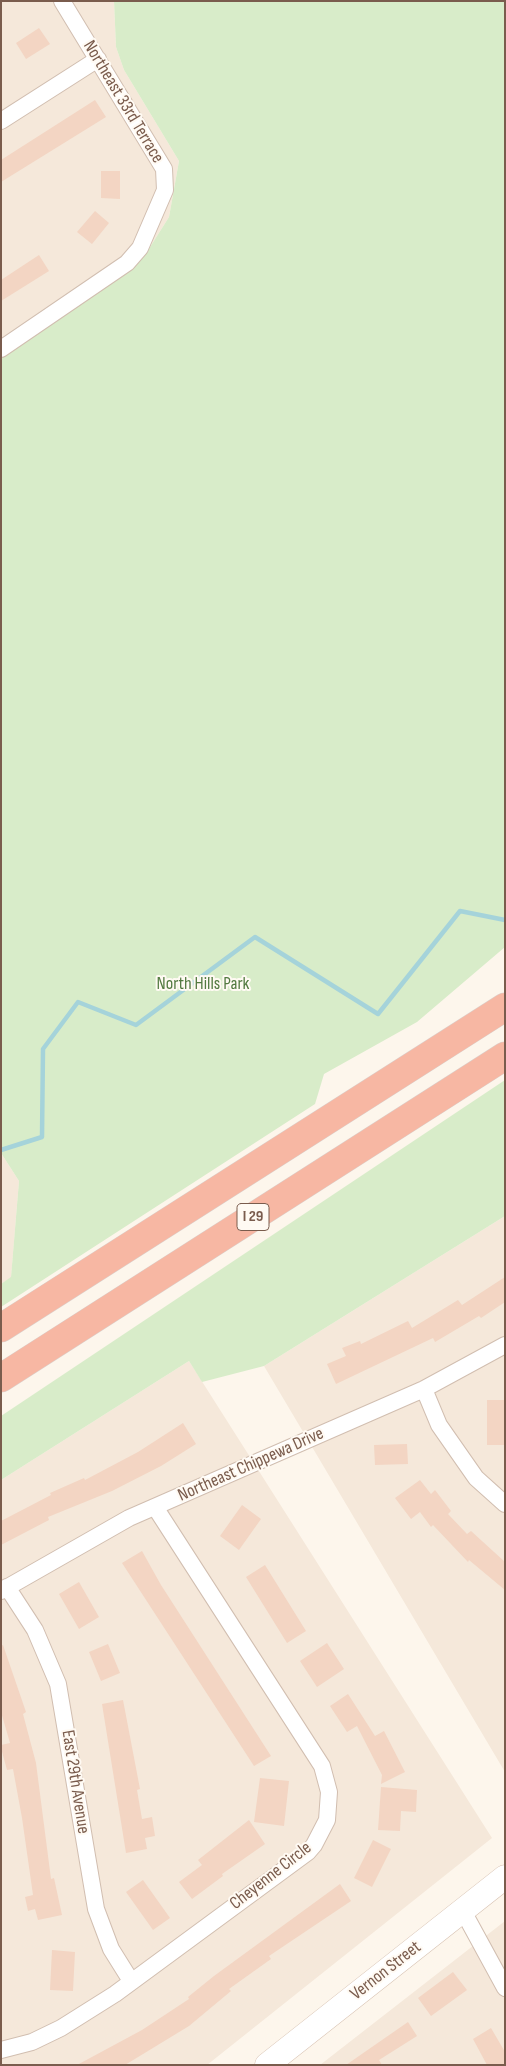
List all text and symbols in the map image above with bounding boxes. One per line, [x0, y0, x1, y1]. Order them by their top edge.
street label: Northeast 33rd Terrace [78, 37, 168, 167]
park label: North Hills Park [157, 973, 249, 995]
road number: I 29 [237, 1204, 269, 1230]
street label: Northeast Chippewa Drive [175, 1423, 327, 1507]
street label: East 29th Avenue [56, 1729, 94, 1835]
street label: Cheyenne Circle [226, 1837, 316, 1915]
street label: Vernon Street [346, 1937, 426, 2005]

